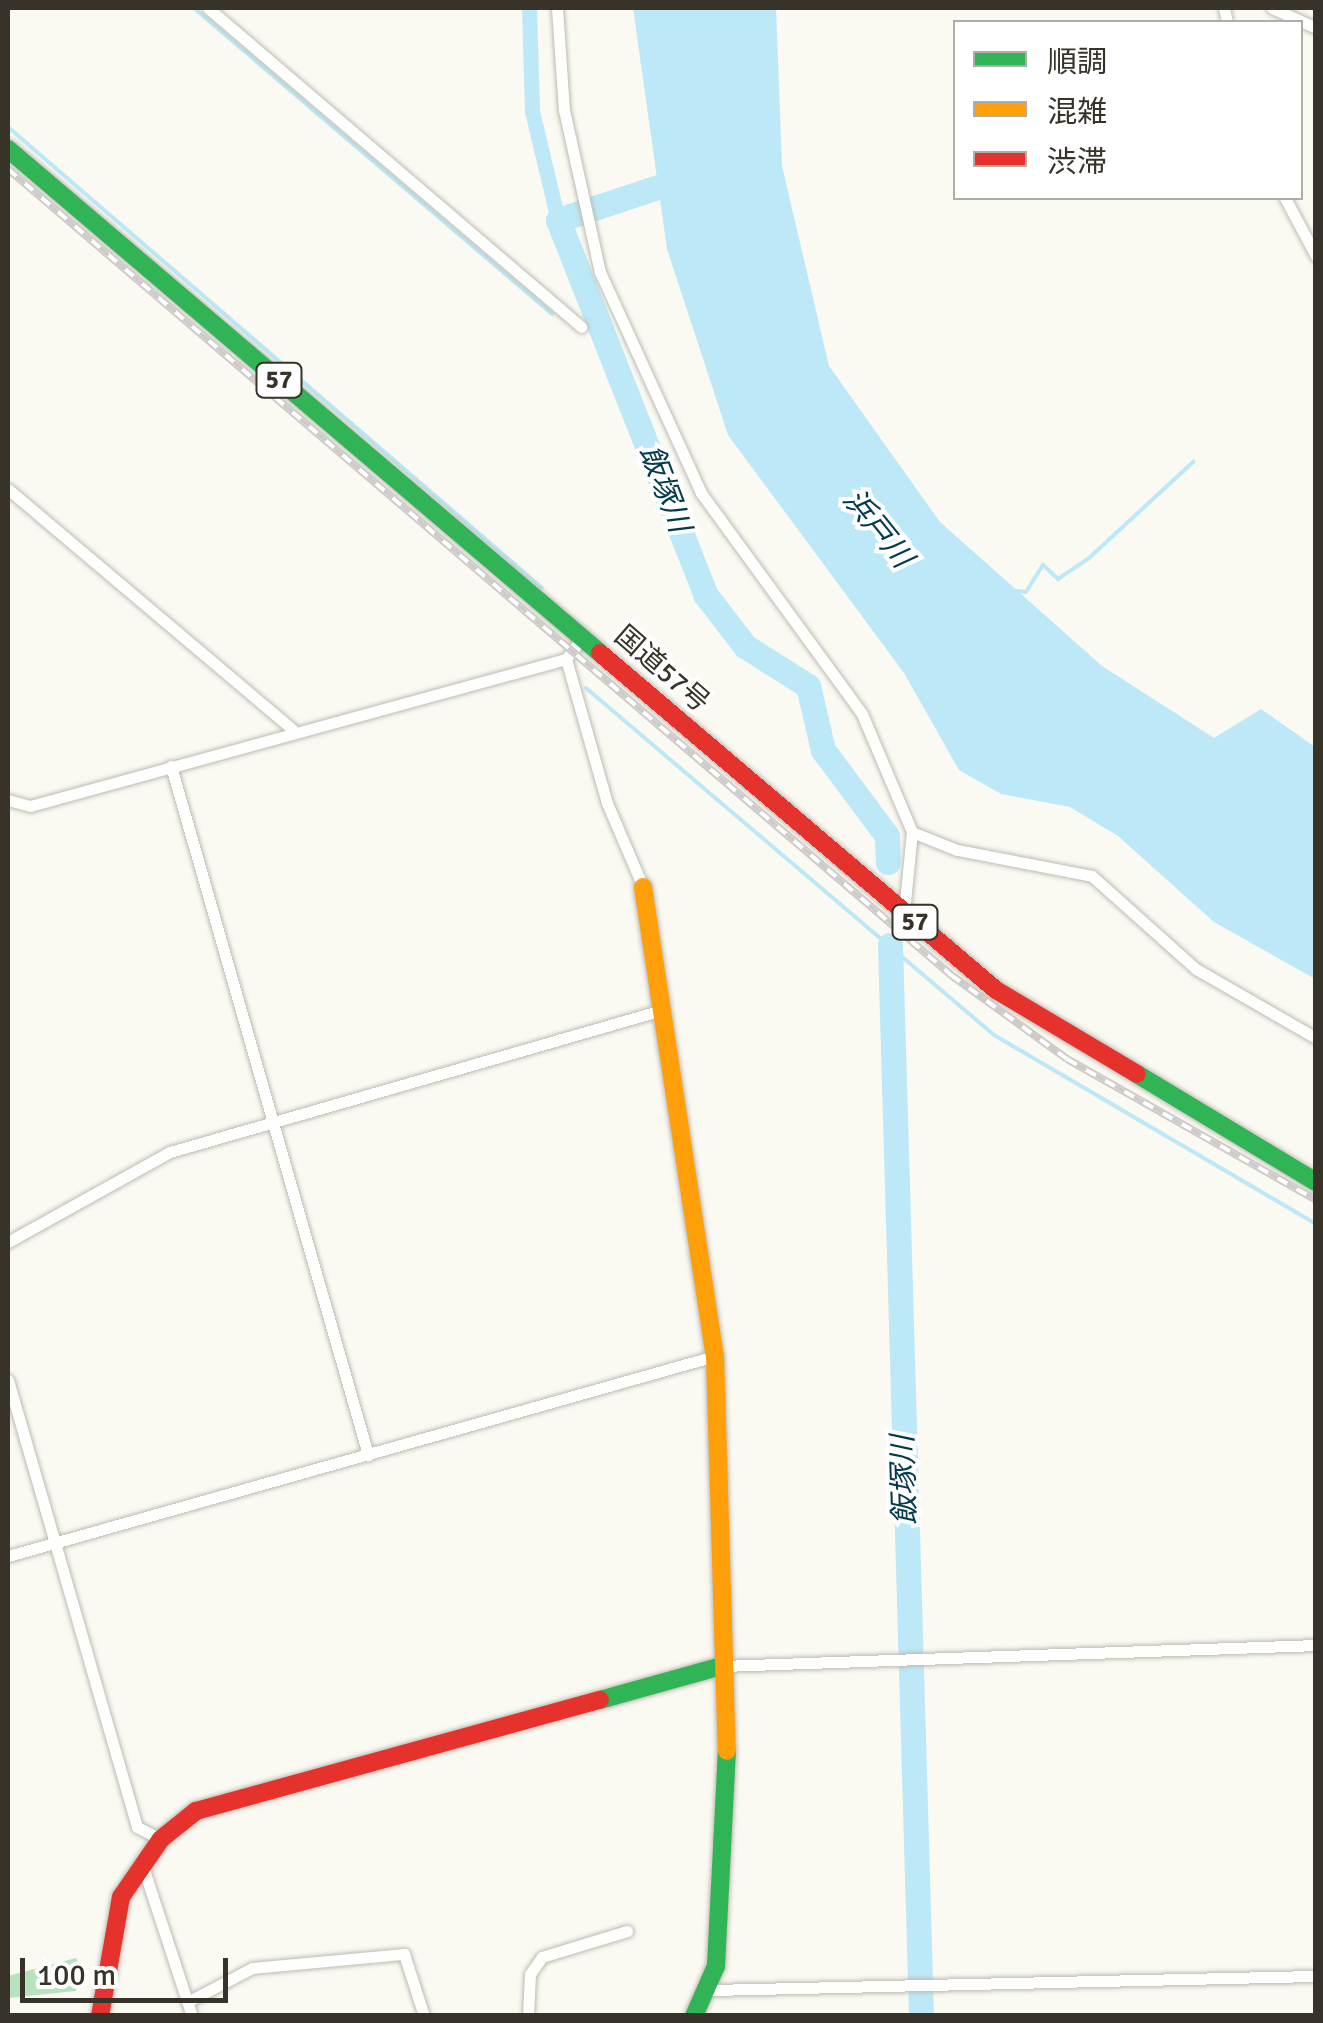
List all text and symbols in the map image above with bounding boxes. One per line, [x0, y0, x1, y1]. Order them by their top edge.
legend [953, 20, 1303, 200]
text: 順調 [1047, 44, 1107, 81]
text: 混雑 [1047, 94, 1107, 131]
text: 渋滞 [1047, 144, 1107, 181]
road number: 57 [254, 360, 304, 400]
water label: 飯塚川 [631, 441, 697, 537]
water label: 浜戸川 [835, 483, 919, 575]
street label: 国道57号 [608, 619, 716, 719]
road number: 57 [890, 902, 940, 942]
water label: 飯塚川 [885, 1434, 925, 1526]
scale bar [25, 1938, 232, 2000]
text: 100 m [37, 1957, 116, 1994]

